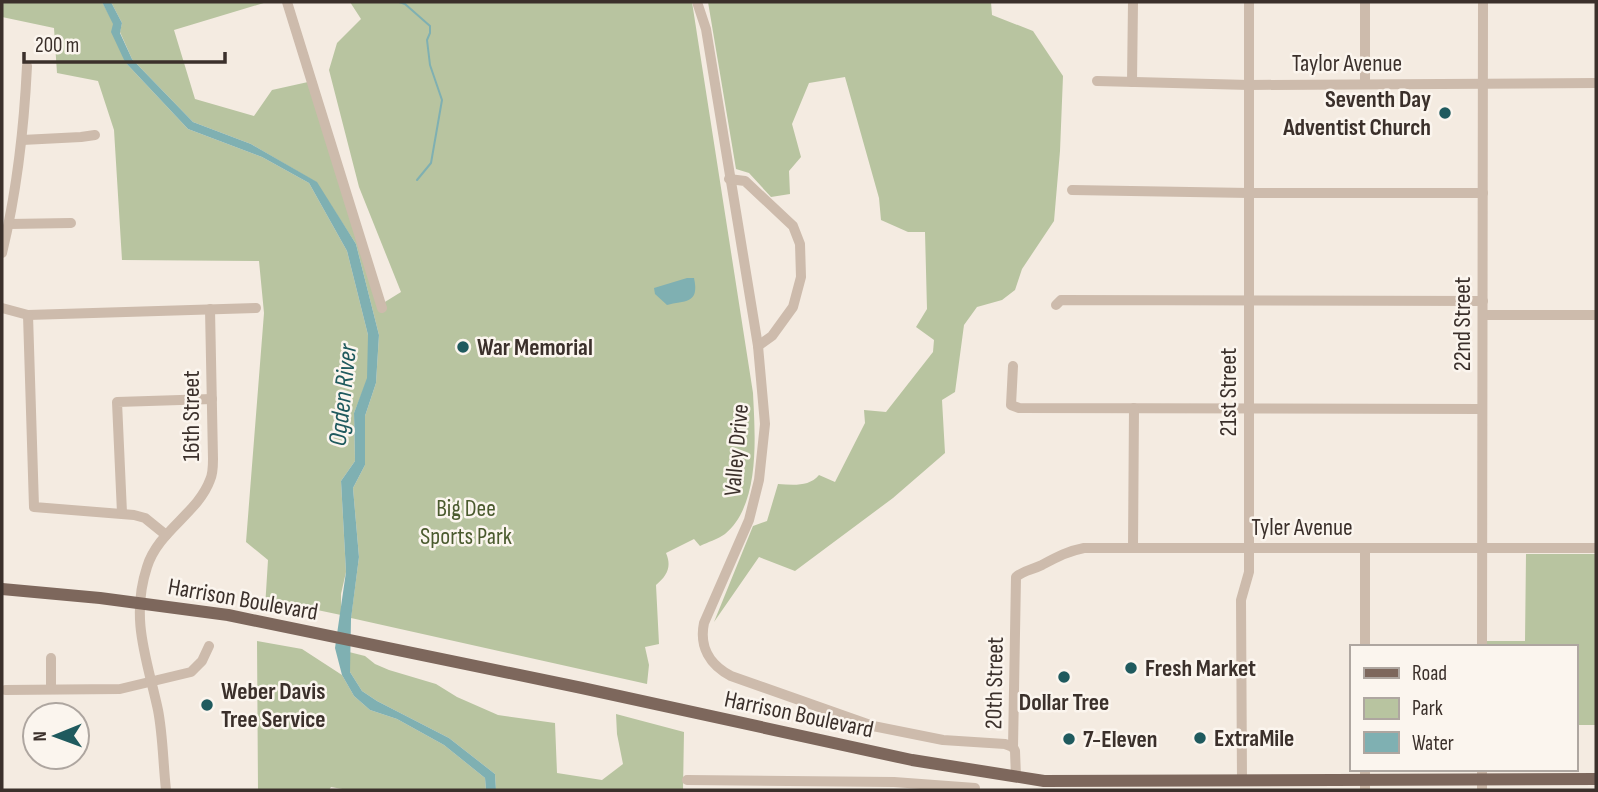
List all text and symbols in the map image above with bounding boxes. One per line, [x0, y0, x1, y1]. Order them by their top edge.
scale bar [24, 21, 226, 65]
text: 200 m [35, 33, 79, 58]
street label: Taylor Avenue [1292, 49, 1402, 78]
place label: Seventh Day Adventist Church [1282, 85, 1431, 142]
marker: Seventh Day Adventist Church [1437, 105, 1453, 121]
street label: 22nd Street [1448, 277, 1477, 371]
place label: War Memorial [477, 333, 593, 362]
marker: War Memorial [455, 339, 471, 355]
water label: Ogden River [323, 341, 364, 448]
street label: 21st Street [1214, 348, 1243, 436]
street label: 16th Street [177, 371, 206, 461]
street label: Valley Drive [718, 403, 755, 497]
park label: Big Dee Sports Park [420, 494, 512, 551]
street label: Tyler Avenue [1251, 513, 1353, 542]
street label: Harrison Boulevard [166, 572, 320, 627]
street label: 20th Street [979, 636, 1010, 730]
legend [1350, 645, 1577, 771]
place label: Fresh Market [1145, 654, 1256, 683]
marker: Fresh Market [1123, 660, 1139, 676]
text: Road [1412, 661, 1447, 686]
marker: Dollar Tree [1056, 669, 1072, 685]
place label: Weber Davis Tree Service [221, 677, 325, 734]
street label: Harrison Boulevard [722, 685, 876, 744]
place label: Dollar Tree [1019, 688, 1109, 717]
text: Park [1412, 696, 1443, 721]
marker: Weber Davis Tree Service [199, 697, 215, 713]
north arrow [21, 701, 91, 771]
place label: ExtraMile [1214, 724, 1294, 753]
place label: 7-Eleven [1083, 725, 1157, 754]
marker: ExtraMile [1192, 730, 1208, 746]
text: N [29, 731, 52, 742]
marker: 7-Eleven [1061, 731, 1077, 747]
text: Water [1412, 731, 1454, 756]

